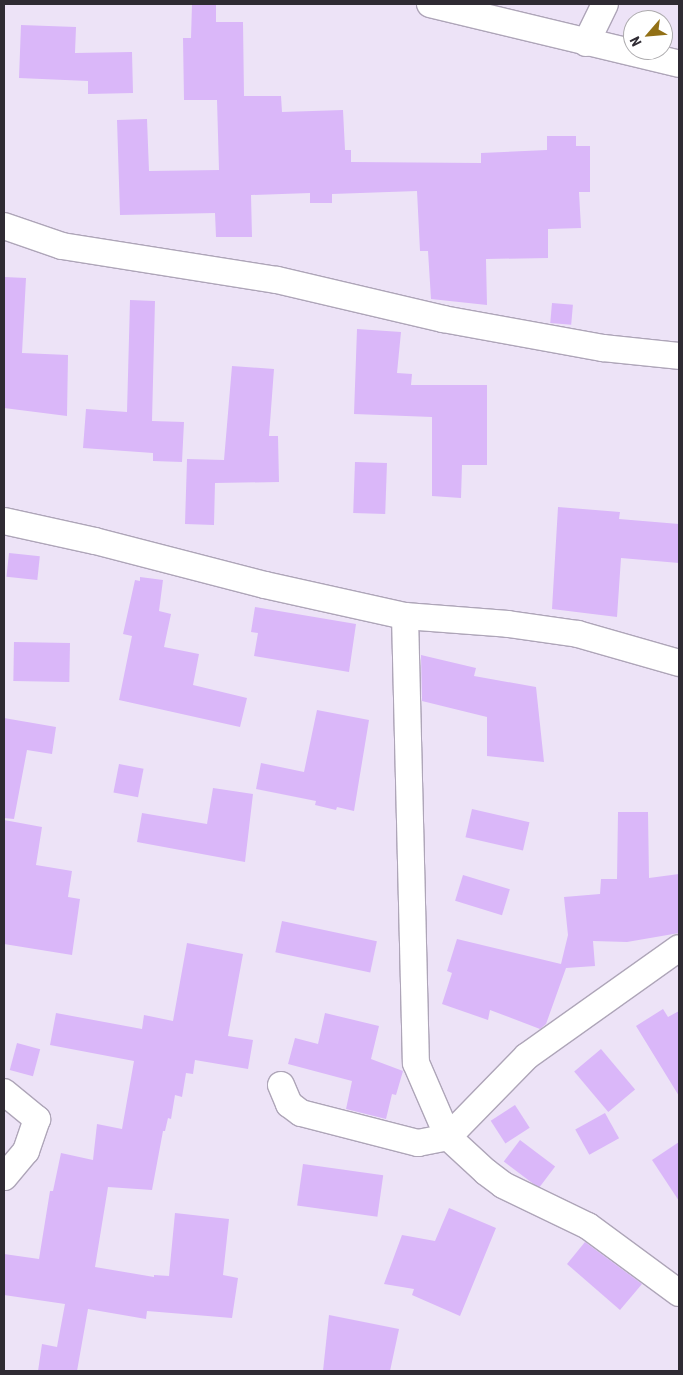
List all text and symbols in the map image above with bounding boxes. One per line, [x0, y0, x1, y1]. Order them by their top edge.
north arrow [623, 10, 673, 60]
text: N [626, 34, 645, 49]

